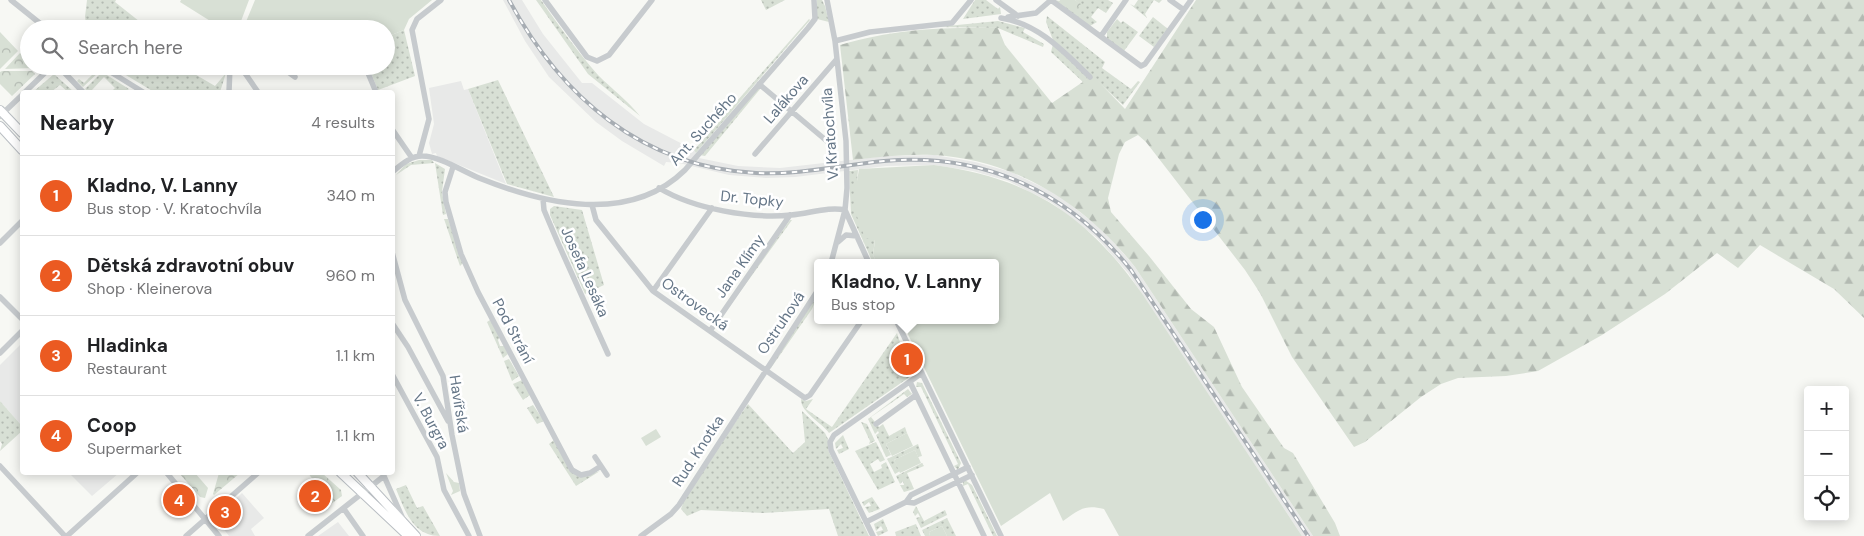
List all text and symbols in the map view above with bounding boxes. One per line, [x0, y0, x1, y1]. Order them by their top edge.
search box [20, 20, 395, 75]
icon: search [38, 34, 66, 62]
text: Search here [78, 35, 183, 60]
street label: Lalákova [759, 70, 813, 128]
street label: V. Kratochvíla [817, 87, 843, 181]
street label: Ant. Suchého [665, 88, 741, 170]
text: Nearby [40, 109, 114, 137]
text: 4 results [311, 112, 375, 133]
text: Kladno, V. Lanny [87, 173, 238, 198]
text: 1 [53, 185, 59, 206]
text: 340 m [326, 185, 375, 206]
street label: Dr. Topky [719, 186, 785, 212]
text: Bus stop · V. Kratochvíla [87, 198, 262, 219]
your location [1190, 207, 1216, 233]
street label: Josefa Lesáka [556, 224, 614, 320]
street label: Jana Klímy [711, 230, 770, 302]
text: Dětská zdravotní obuv [87, 253, 294, 278]
popup [814, 259, 999, 324]
text: 2 [51, 265, 61, 286]
text: 960 m [325, 265, 375, 286]
text: Kladno, V. Lanny [831, 269, 982, 294]
street label: Ostrovecká [657, 273, 733, 335]
text: Shop · Kleinerova [87, 278, 212, 299]
street label: Ostruhová [753, 288, 809, 358]
text: Bus stop [831, 294, 895, 315]
street label: Pod Strání [488, 295, 539, 368]
text: Hladinka [87, 333, 168, 358]
pin: 1 [891, 340, 923, 378]
text: 3 [51, 345, 61, 366]
text: 1.1 km [336, 345, 375, 366]
text: Restaurant [87, 358, 167, 379]
street label: Havířská [445, 374, 473, 434]
map controls [1804, 386, 1849, 521]
button: + [1804, 386, 1849, 431]
street label: V. Burgra [408, 389, 454, 453]
street label: Rud. Knotka [667, 411, 729, 491]
text: Coop [87, 413, 137, 438]
text: 4 [51, 425, 61, 446]
text: 1.1 km [336, 425, 375, 446]
button: − [1804, 431, 1849, 476]
text: Supermarket [87, 438, 182, 459]
button: locate [1804, 476, 1849, 521]
pin: 2 [299, 477, 331, 515]
pin: 4 [163, 481, 195, 519]
pin: 3 [209, 493, 241, 531]

